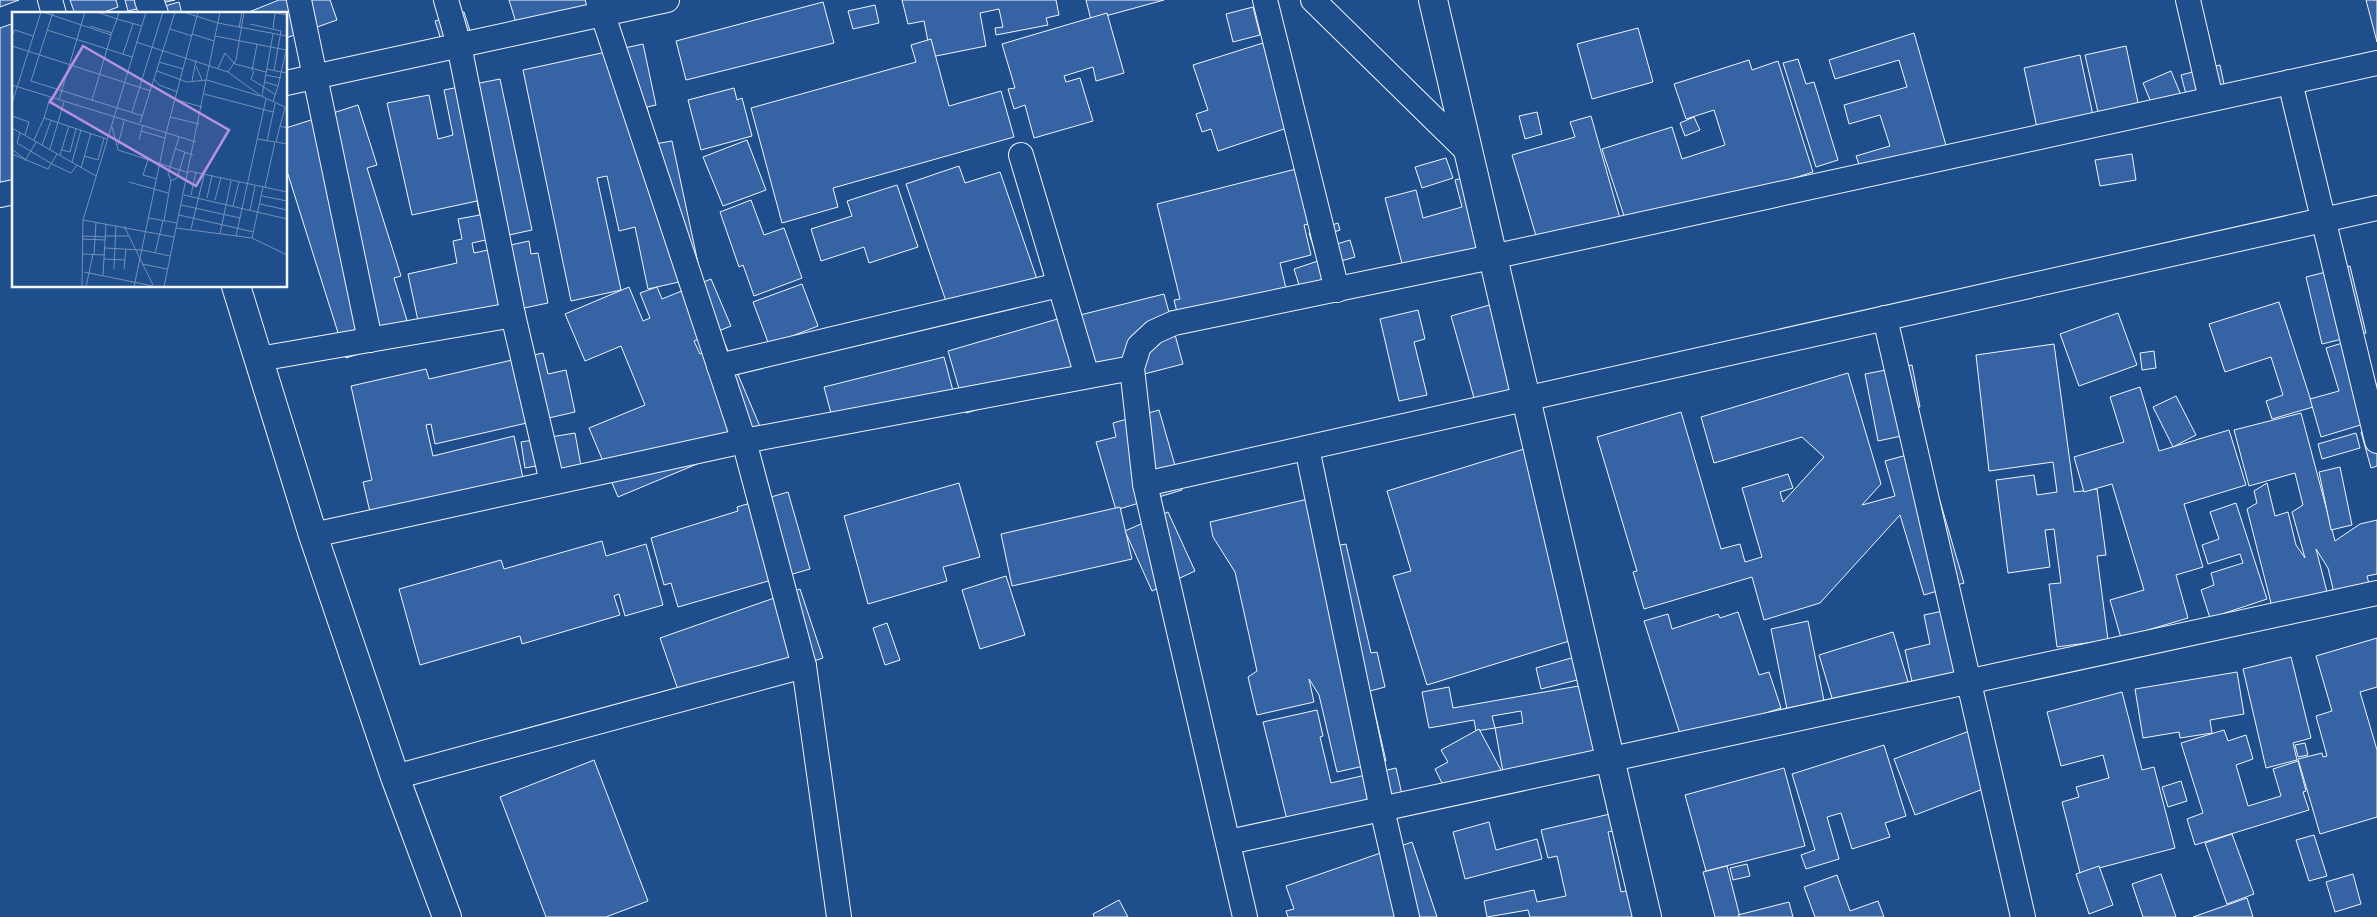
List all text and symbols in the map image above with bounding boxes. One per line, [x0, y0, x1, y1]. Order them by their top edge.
inset map [12, 12, 288, 288]

